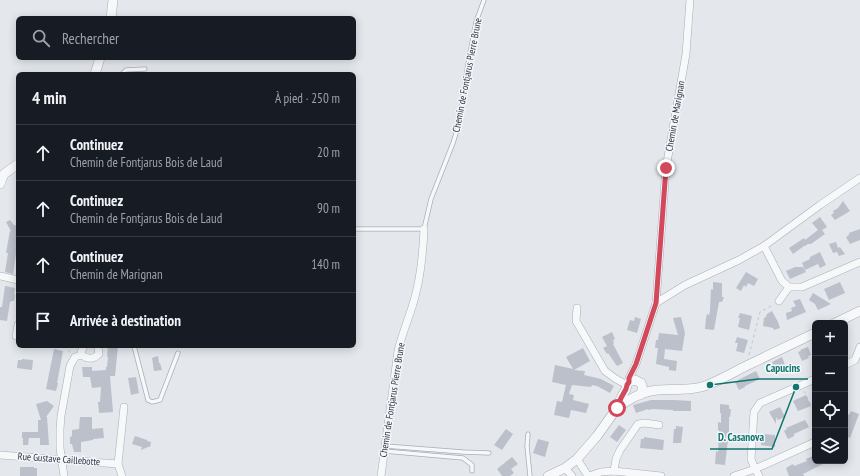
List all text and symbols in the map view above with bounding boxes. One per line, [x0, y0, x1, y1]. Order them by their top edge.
search box [16, 16, 356, 60]
street label: Chemin de Fontjarus Pierre Brune [450, 17, 484, 133]
icon: search [30, 27, 52, 49]
text: Rechercher [62, 29, 119, 48]
street label: Chemin de Marignan [662, 80, 688, 152]
text: 4 min [32, 87, 66, 109]
text: À pied · 250 m [275, 90, 340, 107]
text: Continuez [70, 135, 123, 154]
icon: ahead [32, 142, 54, 164]
text: 20 m [317, 144, 340, 161]
text: Chemin de Fontjarus Bois de Laud [70, 154, 222, 171]
route end [657, 159, 675, 177]
text: Continuez [70, 191, 123, 210]
icon: ahead [32, 198, 54, 220]
text: 90 m [317, 200, 340, 217]
text: Chemin de Fontjarus Bois de Laud [70, 210, 222, 227]
text: Continuez [70, 247, 123, 266]
icon: ahead [32, 254, 54, 276]
text: 140 m [311, 256, 340, 273]
text: Chemin de Marignan [70, 266, 163, 283]
icon: arrive [32, 310, 54, 332]
text: Arrivée à destination [70, 311, 181, 330]
map controls [812, 320, 848, 464]
button: + [812, 320, 848, 356]
street label: Chemin de Fontjarus Pierre Brune [377, 342, 407, 458]
callout: Capucins [758, 356, 808, 379]
button: − [812, 356, 848, 392]
text: Capucins [766, 361, 800, 375]
button: locate [812, 392, 848, 428]
route start [608, 399, 626, 417]
callout: D. Casanova [710, 426, 772, 449]
button: layers [812, 428, 848, 464]
text: D. Casanova [718, 430, 764, 444]
street label: Rue Gustave Caillebotte [17, 450, 101, 468]

